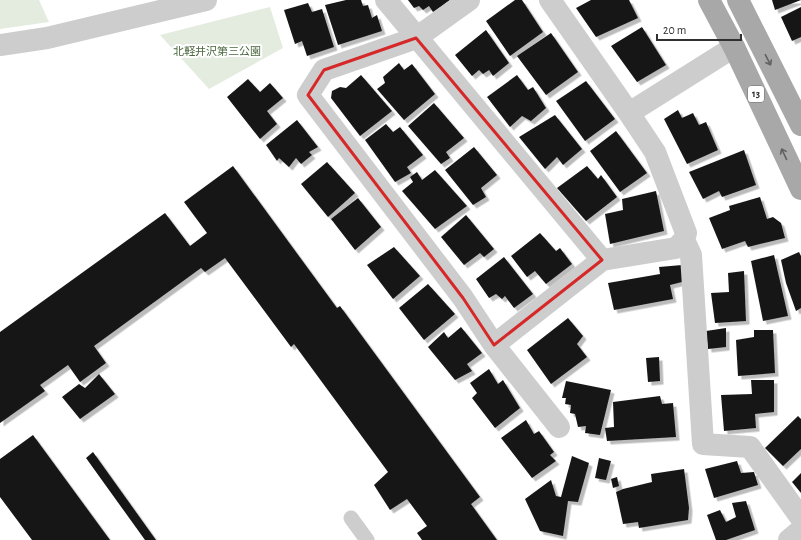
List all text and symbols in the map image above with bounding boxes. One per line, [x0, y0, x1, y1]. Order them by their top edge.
scale bar [657, 16, 741, 42]
text: 20 m [663, 24, 686, 36]
park label: 北軽井沢第三公園 [173, 45, 261, 57]
one-way arrow [765, 54, 772, 66]
road number: 13 [748, 86, 764, 102]
one-way arrow [780, 148, 787, 160]

